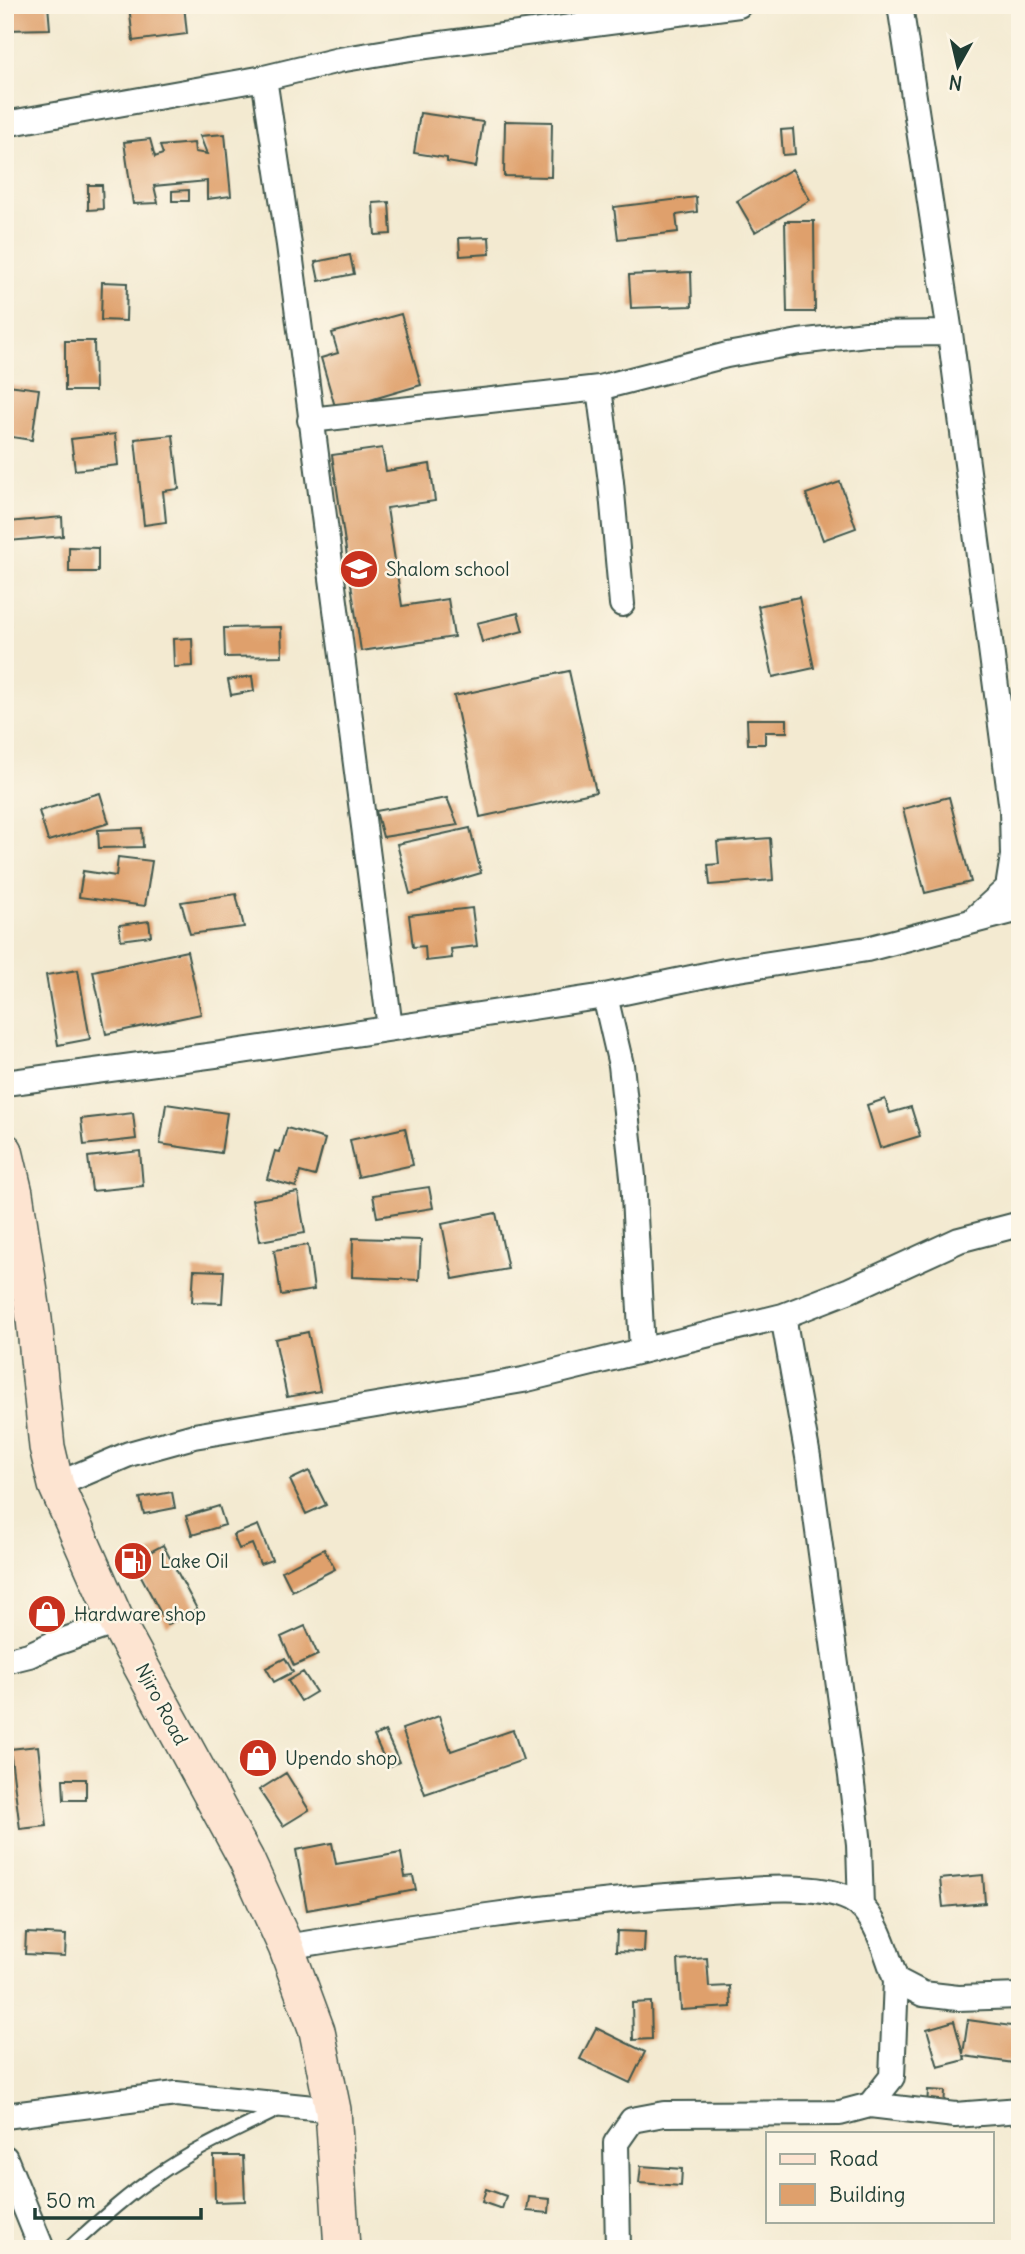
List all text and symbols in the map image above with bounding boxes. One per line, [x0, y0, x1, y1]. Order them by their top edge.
north arrow [923, 32, 993, 102]
text: N [947, 70, 964, 96]
school or university icon: Shalom school [338, 548, 380, 590]
place label: Shalom school [386, 557, 509, 581]
fuel station icon: Lake Oil [112, 1540, 154, 1582]
place label: Lake Oil [160, 1549, 229, 1573]
shop icon: Hardware shop [26, 1593, 68, 1635]
place label: Hardware shop [74, 1602, 206, 1626]
street label: Njiro Road [131, 1659, 193, 1749]
shop icon: Upendo shop [237, 1737, 279, 1779]
place label: Upendo shop [285, 1746, 397, 1770]
legend [766, 2132, 993, 2222]
text: Road [829, 2145, 878, 2172]
scale bar [35, 2177, 201, 2221]
text: Building [829, 2181, 905, 2208]
text: 50 m [46, 2187, 95, 2214]

